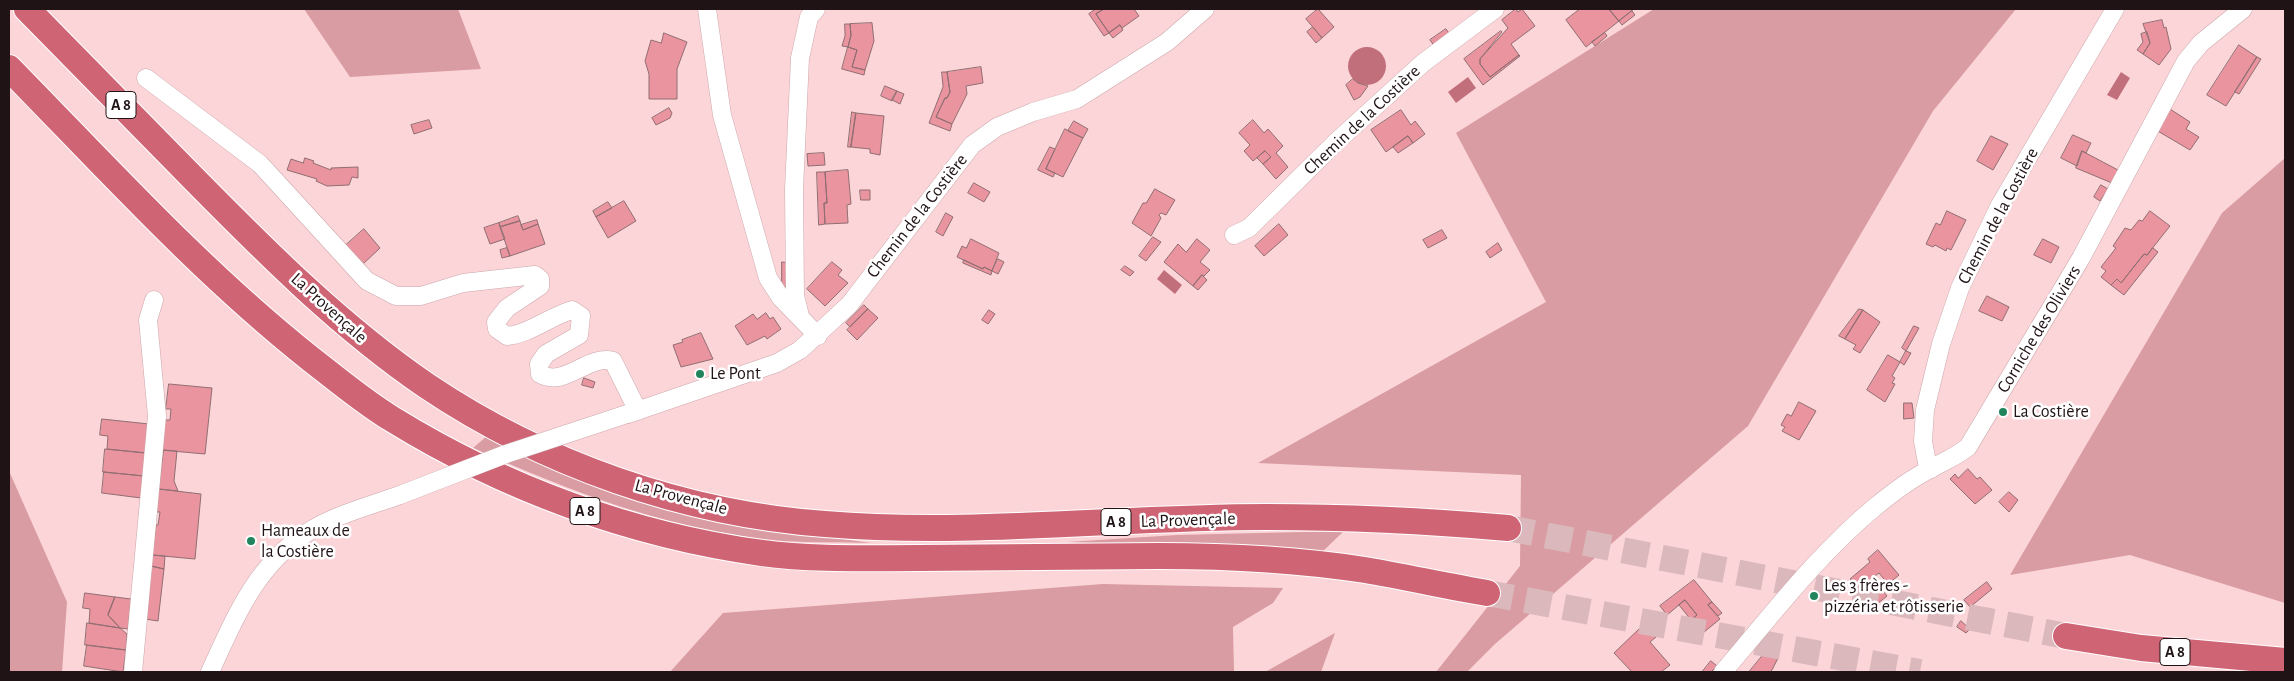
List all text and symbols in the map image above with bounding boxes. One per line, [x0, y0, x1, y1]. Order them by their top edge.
street label: Chemin de la Costière [1299, 60, 1425, 180]
road number: A 8 [106, 92, 136, 118]
street label: Chemin de la Costière [1953, 144, 2043, 288]
street label: Chemin de la Costière [862, 150, 972, 282]
street label: Corniche des Oliviers [1992, 261, 2086, 397]
street label: La Provençale [286, 268, 372, 348]
place label: Le Pont [710, 363, 761, 385]
marker: Le Pont [694, 368, 706, 380]
place label: La Costière [2013, 401, 2089, 423]
marker: La Costière [1997, 406, 2009, 418]
street label: La Provençale [632, 474, 730, 520]
road number: A 8 [570, 498, 600, 524]
road number: A 8 [1101, 508, 1131, 536]
street label: La Provençale [1140, 508, 1236, 532]
place label: Hameaux de la Costière [261, 520, 350, 562]
marker: Hameaux de la Costière [245, 535, 257, 547]
place label: Les 3 frères - pizzéria et rôtisserie [1824, 575, 1964, 618]
marker: Les 3 frères - pizzéria et rôtisserie [1808, 590, 1820, 602]
road number: A 8 [2160, 638, 2190, 666]

